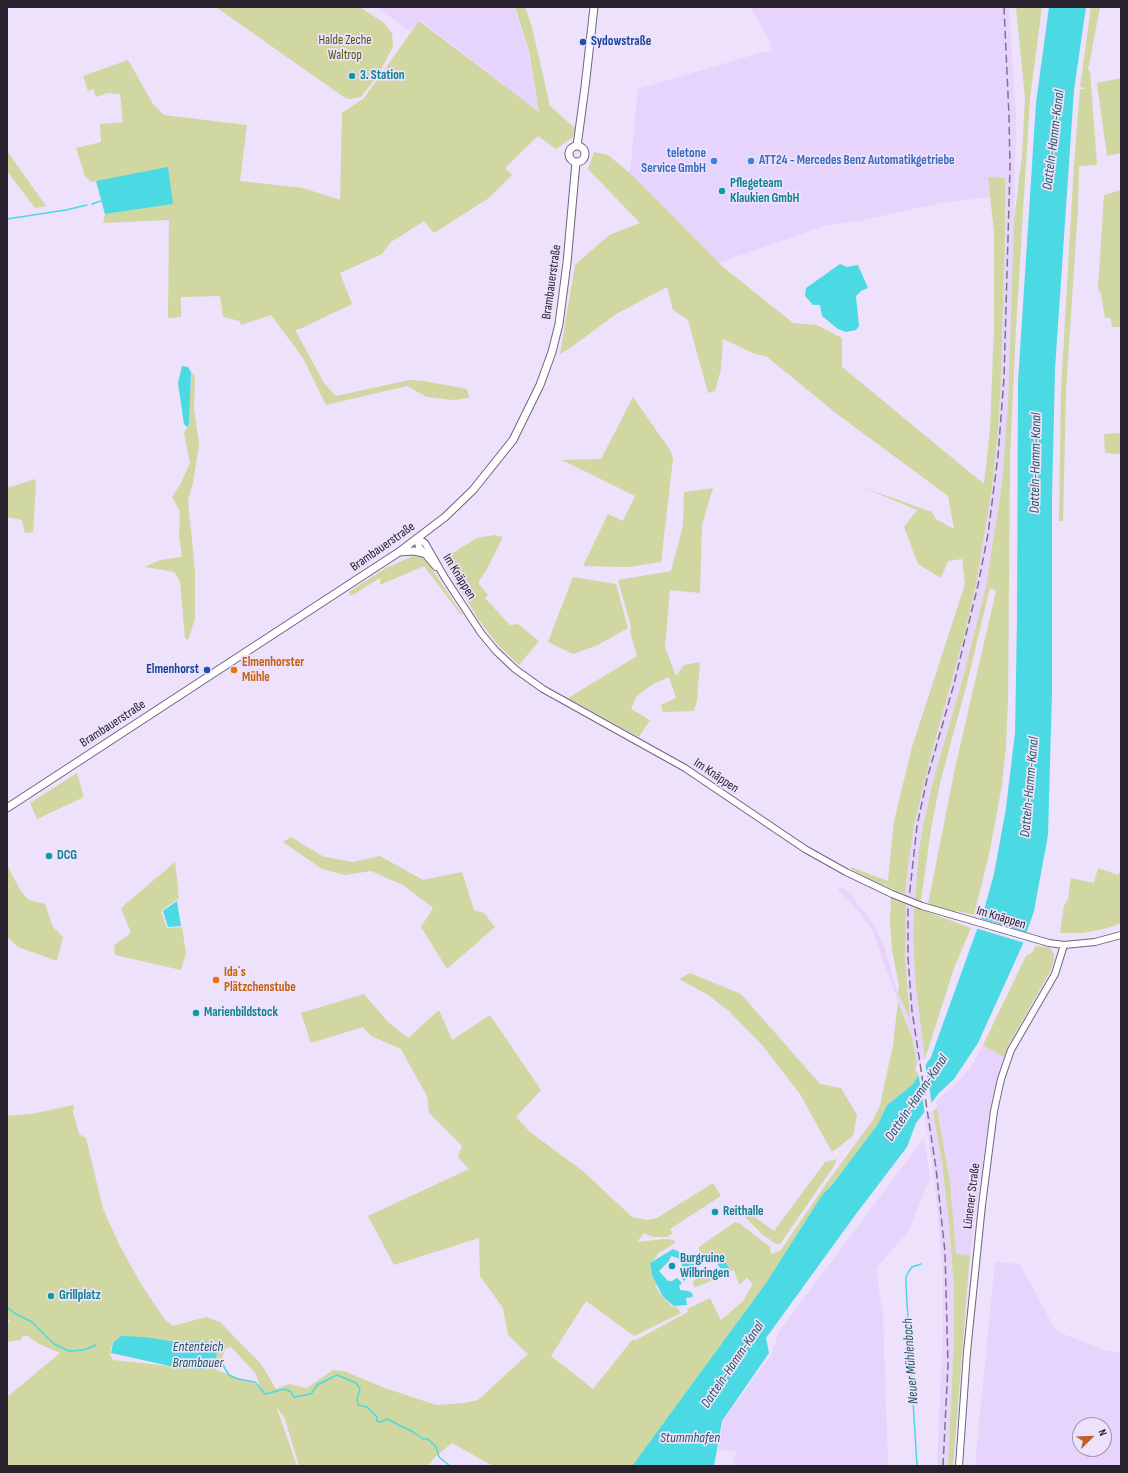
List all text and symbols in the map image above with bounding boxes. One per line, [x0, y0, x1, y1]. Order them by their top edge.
park label: Halde Zeche Waltrop [318, 33, 372, 64]
place label: Sydowstraße [591, 34, 651, 50]
marker: Sydowstraße [578, 37, 588, 47]
place label: 3. Station [360, 68, 405, 84]
marker: 3. Station [347, 71, 357, 81]
water label: Datteln-Hamm-Kanal [1040, 89, 1068, 191]
place label: teletone Service GmbH [641, 146, 706, 177]
place label: ATT24 - Mercedes Benz Automatikgetriebe [759, 153, 955, 169]
marker: teletone Service GmbH [709, 156, 719, 166]
marker: ATT24 - Mercedes Benz Automatikgetriebe [746, 156, 756, 166]
place label: Pflegeteam Klaukien GmbH [730, 176, 800, 207]
marker: Pflegeteam Klaukien GmbH [717, 186, 727, 196]
street label: Brambauerstraße [539, 244, 565, 320]
water label: Datteln-Hamm-Kanal [1027, 413, 1045, 513]
street label: Brambauerstraße [348, 519, 418, 575]
street label: Im Knäppen [439, 551, 479, 603]
place label: Elmenhorster Mühle [242, 655, 304, 686]
place label: Elmenhorst [146, 662, 199, 678]
marker: Elmenhorst [202, 665, 212, 675]
marker: Elmenhorster Mühle [229, 665, 239, 675]
street label: Brambauerstraße [77, 697, 149, 751]
water label: Datteln-Hamm-Kanal [1017, 736, 1043, 838]
street label: Im Knäppen [691, 755, 741, 797]
place label: DCG [57, 848, 77, 864]
marker: DCG [44, 851, 54, 861]
street label: Im Knäppen [974, 903, 1028, 933]
place label: Ida´s Plätzchenstube [224, 965, 296, 996]
marker: Ida´s Plätzchenstube [211, 975, 221, 985]
place label: Marienbildstock [204, 1005, 278, 1021]
marker: Marienbildstock [191, 1008, 201, 1018]
water label: Datteln-Hamm-Kanal [882, 1052, 952, 1144]
street label: Lünener Straße [960, 1162, 984, 1230]
place label: Reithalle [723, 1204, 764, 1220]
marker: Reithalle [710, 1207, 720, 1217]
place label: Burgruine Wilbringen [680, 1251, 729, 1282]
marker: Burgruine Wilbringen [667, 1261, 677, 1271]
place label: Grillplatz [59, 1288, 101, 1304]
marker: Grillplatz [46, 1291, 56, 1301]
water label: Neuer Mühlenbach [900, 1317, 922, 1405]
water label: Datteln-Hamm-Kanal [698, 1319, 768, 1411]
water label: Ententeich Brambauer [173, 1339, 223, 1372]
north arrow [1072, 1417, 1112, 1457]
text: N [1095, 1427, 1110, 1438]
water label: Stummhafen [660, 1430, 720, 1446]

